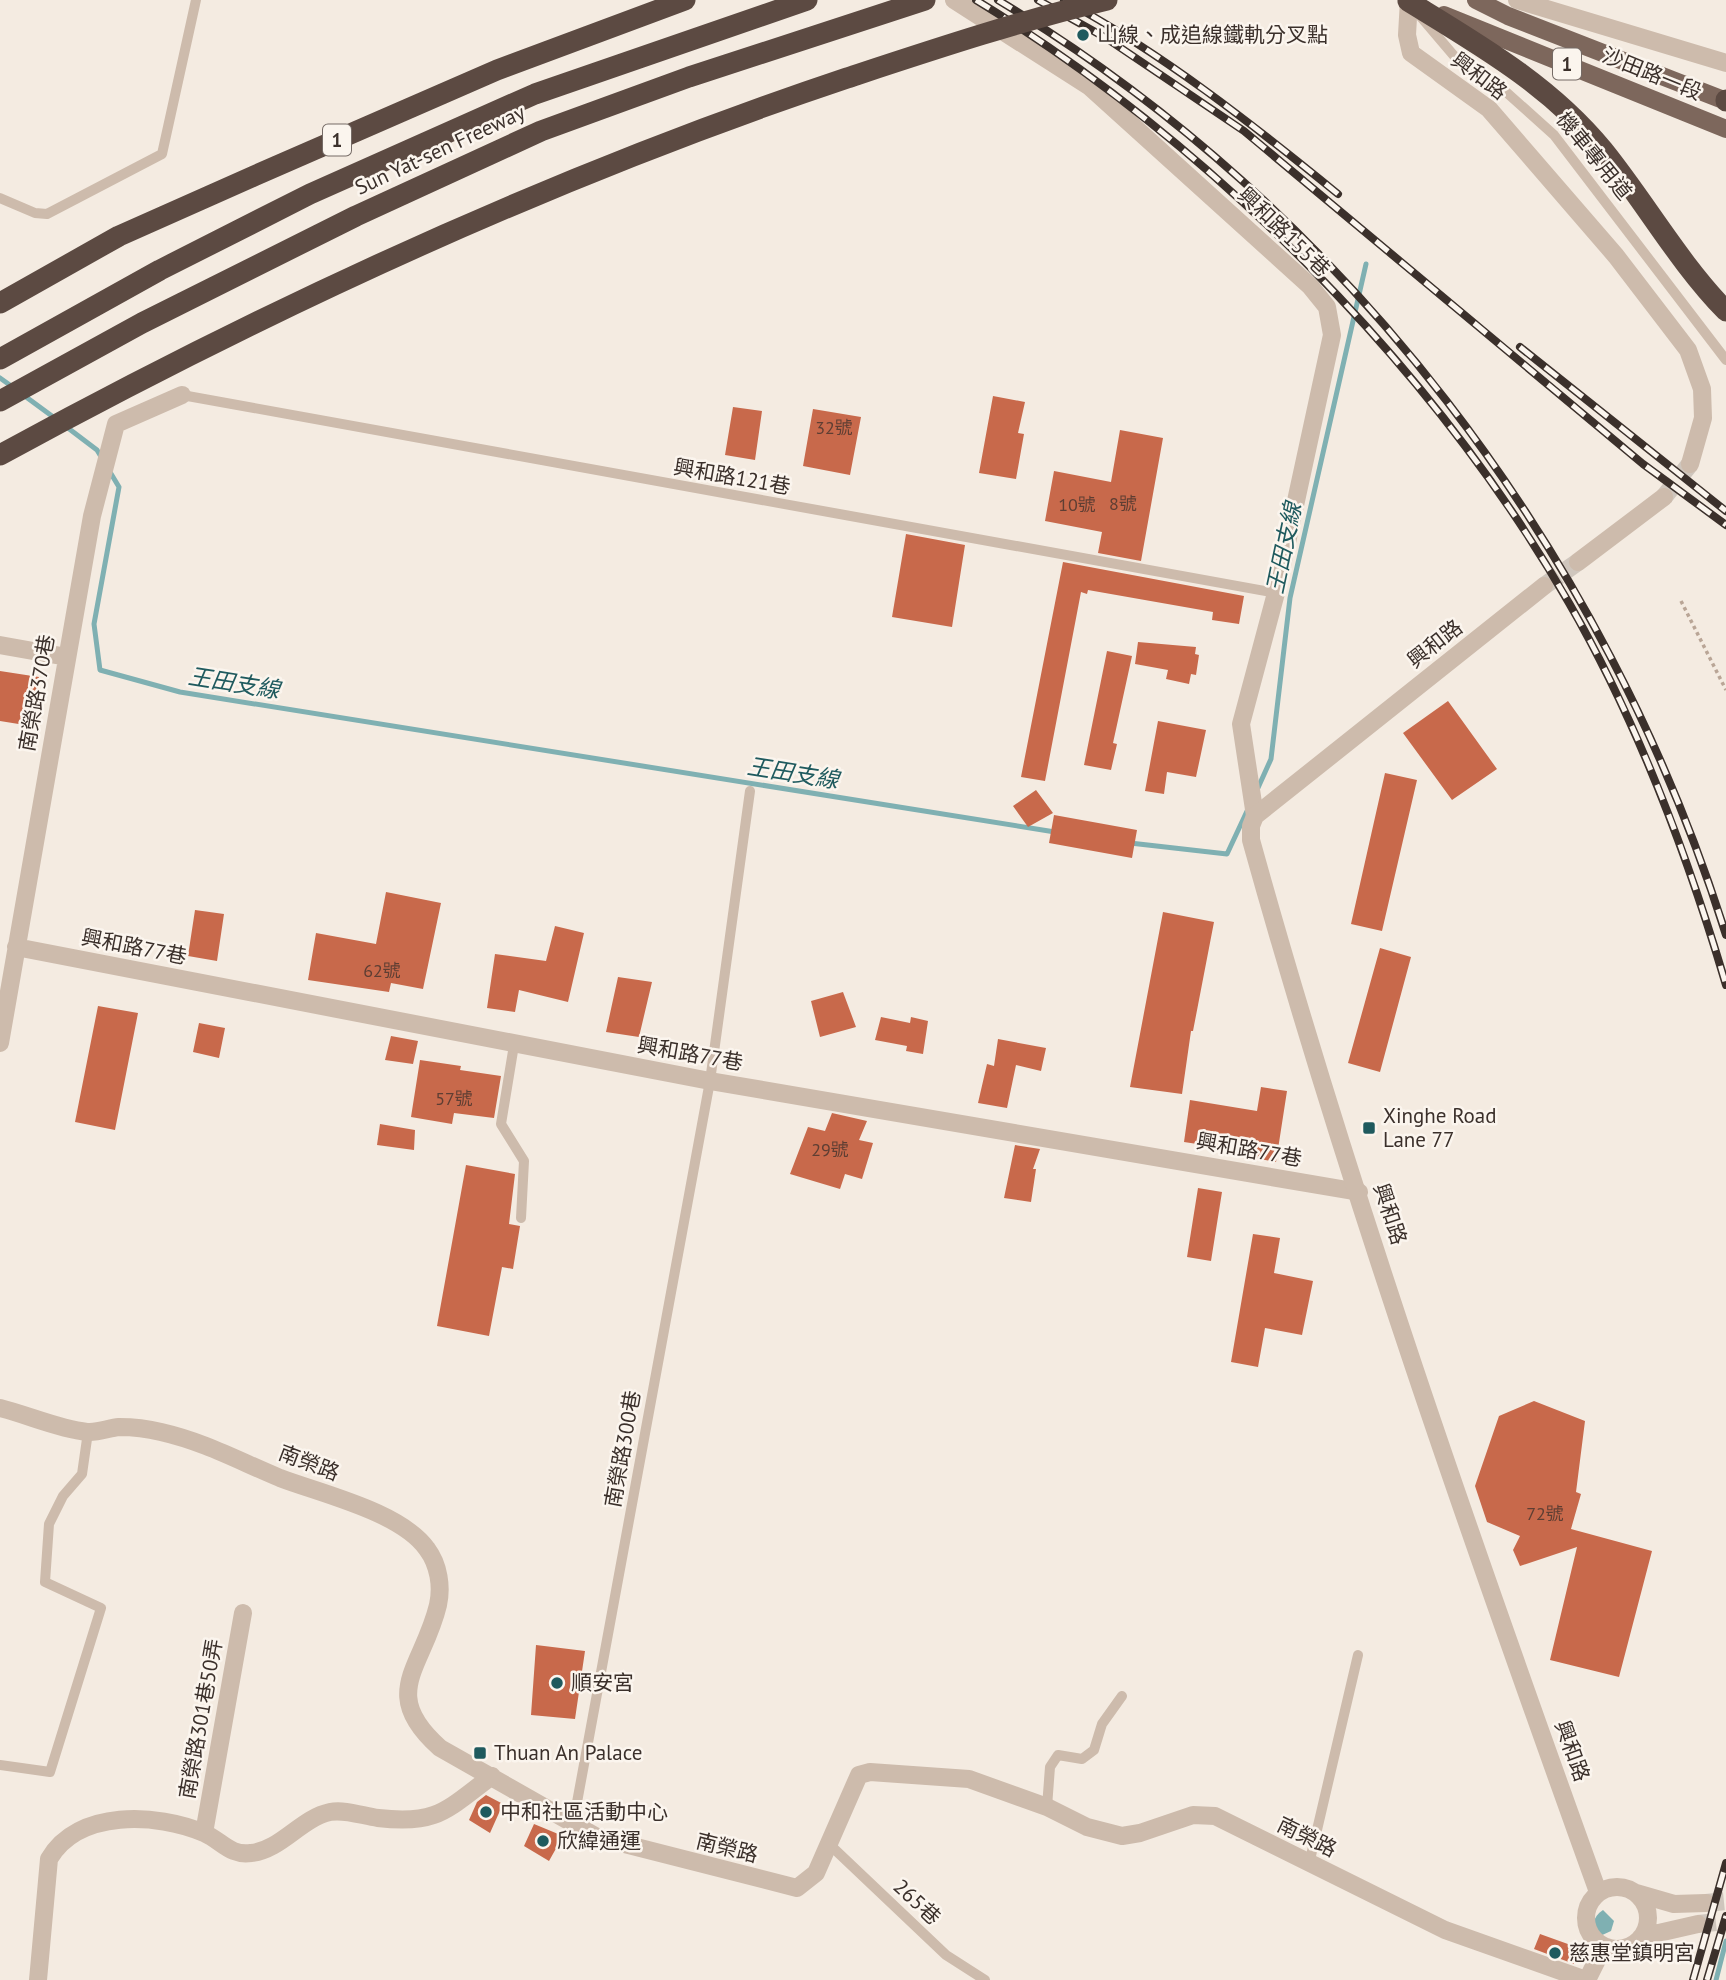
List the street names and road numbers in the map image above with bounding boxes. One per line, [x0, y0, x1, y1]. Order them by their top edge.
street label: 沙田路一段 [1598, 41, 1706, 106]
street label: 興和路 [1446, 46, 1513, 105]
road number: 1 [1553, 48, 1581, 80]
street label: Sun Yat-sen Freeway [350, 98, 529, 201]
street label: 機車專用道 [1551, 106, 1638, 205]
road number: 1 [323, 124, 351, 156]
street label: 興和路155巷 [1232, 181, 1336, 282]
street label: 興和路121巷 [671, 453, 793, 500]
street label: 興和路 [1402, 614, 1468, 674]
street label: 南榮路370巷 [13, 632, 60, 754]
street label: 興和路77巷 [79, 923, 189, 970]
street label: 興和路77巷 [635, 1031, 745, 1076]
street label: 興和路77巷 [1194, 1127, 1304, 1172]
street label: 興和路 [1368, 1180, 1413, 1248]
street label: 南榮路300巷 [599, 1388, 646, 1510]
street label: 南榮路 [275, 1439, 343, 1486]
street label: 南榮路301巷50弄 [173, 1637, 228, 1801]
street label: 興和路 [1549, 1717, 1596, 1785]
street label: 南榮路 [1273, 1811, 1341, 1862]
street label: 南榮路 [693, 1827, 761, 1868]
street label: 265巷 [888, 1873, 947, 1930]

